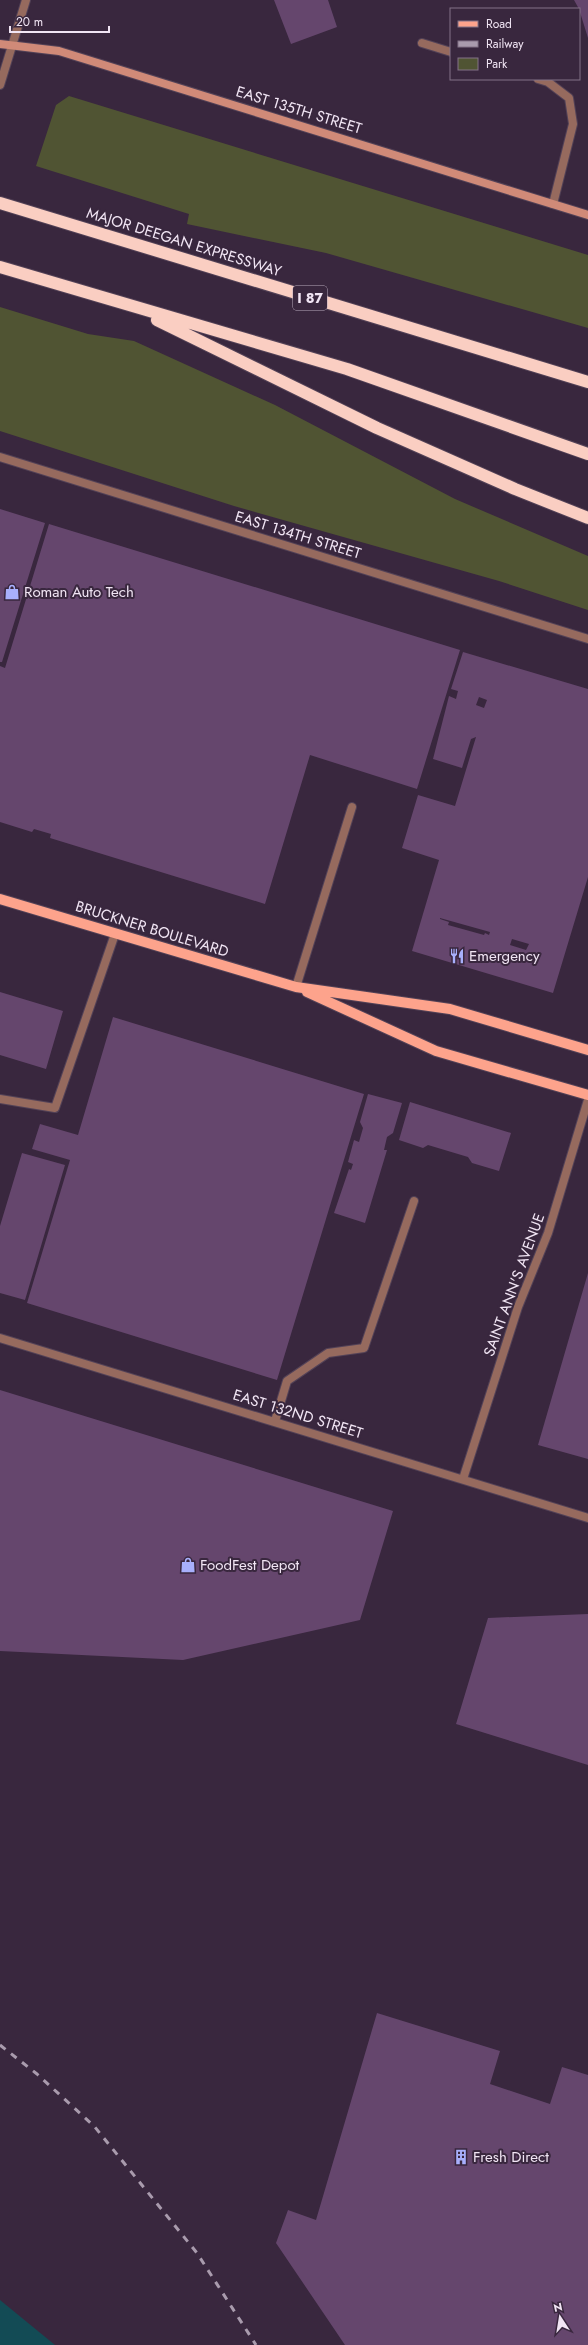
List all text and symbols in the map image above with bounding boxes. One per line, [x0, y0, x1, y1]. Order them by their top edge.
scale bar [10, 8, 109, 34]
legend [450, 8, 580, 80]
text: 20 m [16, 13, 43, 31]
text: Road [486, 15, 512, 33]
text: Railway [486, 35, 524, 53]
text: Park [486, 55, 508, 73]
street label: EAST 135TH STREET [233, 80, 365, 140]
street label: MAJOR DEEGAN EXPRESSWAY [84, 202, 285, 282]
road number: I 87 [293, 286, 327, 310]
street label: EAST 134TH STREET [232, 505, 364, 565]
place label: Roman Auto Tech [24, 581, 134, 603]
shop icon: Roman Auto Tech [3, 583, 21, 601]
street label: BRUCKNER BOULEVARD [73, 895, 231, 963]
place label: Emergency [469, 945, 540, 967]
restaurant icon: Emergency [448, 947, 466, 965]
street label: SAINT ANN'S AVENUE [478, 1210, 550, 1360]
street label: EAST 132ND STREET [230, 1384, 366, 1444]
place label: FoodFest Depot [200, 1554, 300, 1576]
shop icon: FoodFest Depot [179, 1556, 197, 1574]
place label: Fresh Direct [473, 2146, 549, 2168]
building icon: Fresh Direct [452, 2148, 470, 2166]
north arrow [540, 2297, 580, 2337]
text: N [552, 2298, 564, 2316]

